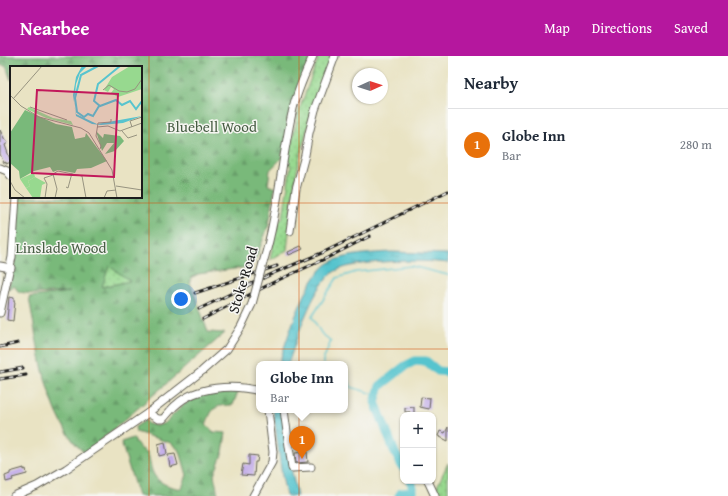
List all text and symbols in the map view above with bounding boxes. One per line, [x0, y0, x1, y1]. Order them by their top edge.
text: Nearbee [20, 14, 90, 42]
text: Map [544, 18, 570, 38]
text: Directions [592, 18, 652, 38]
text: Saved [674, 18, 708, 38]
inset map [10, 66, 142, 198]
north arrow [352, 68, 388, 104]
text: Nearby [464, 70, 518, 95]
park label: Bluebell Wood [167, 116, 257, 137]
text: Globe Inn [502, 125, 565, 146]
text: 1 [474, 135, 480, 154]
text: 280 m [680, 135, 712, 154]
text: Bar [502, 146, 521, 165]
park label: Linslade Wood [15, 237, 107, 258]
street label: Stoke Road [222, 244, 263, 316]
your location [171, 289, 191, 309]
popup [256, 361, 348, 413]
text: Globe Inn [270, 367, 334, 388]
text: Bar [270, 388, 289, 407]
map controls [400, 412, 436, 484]
button: + [400, 412, 436, 448]
pin: 1 [289, 426, 315, 459]
button: − [400, 448, 436, 484]

